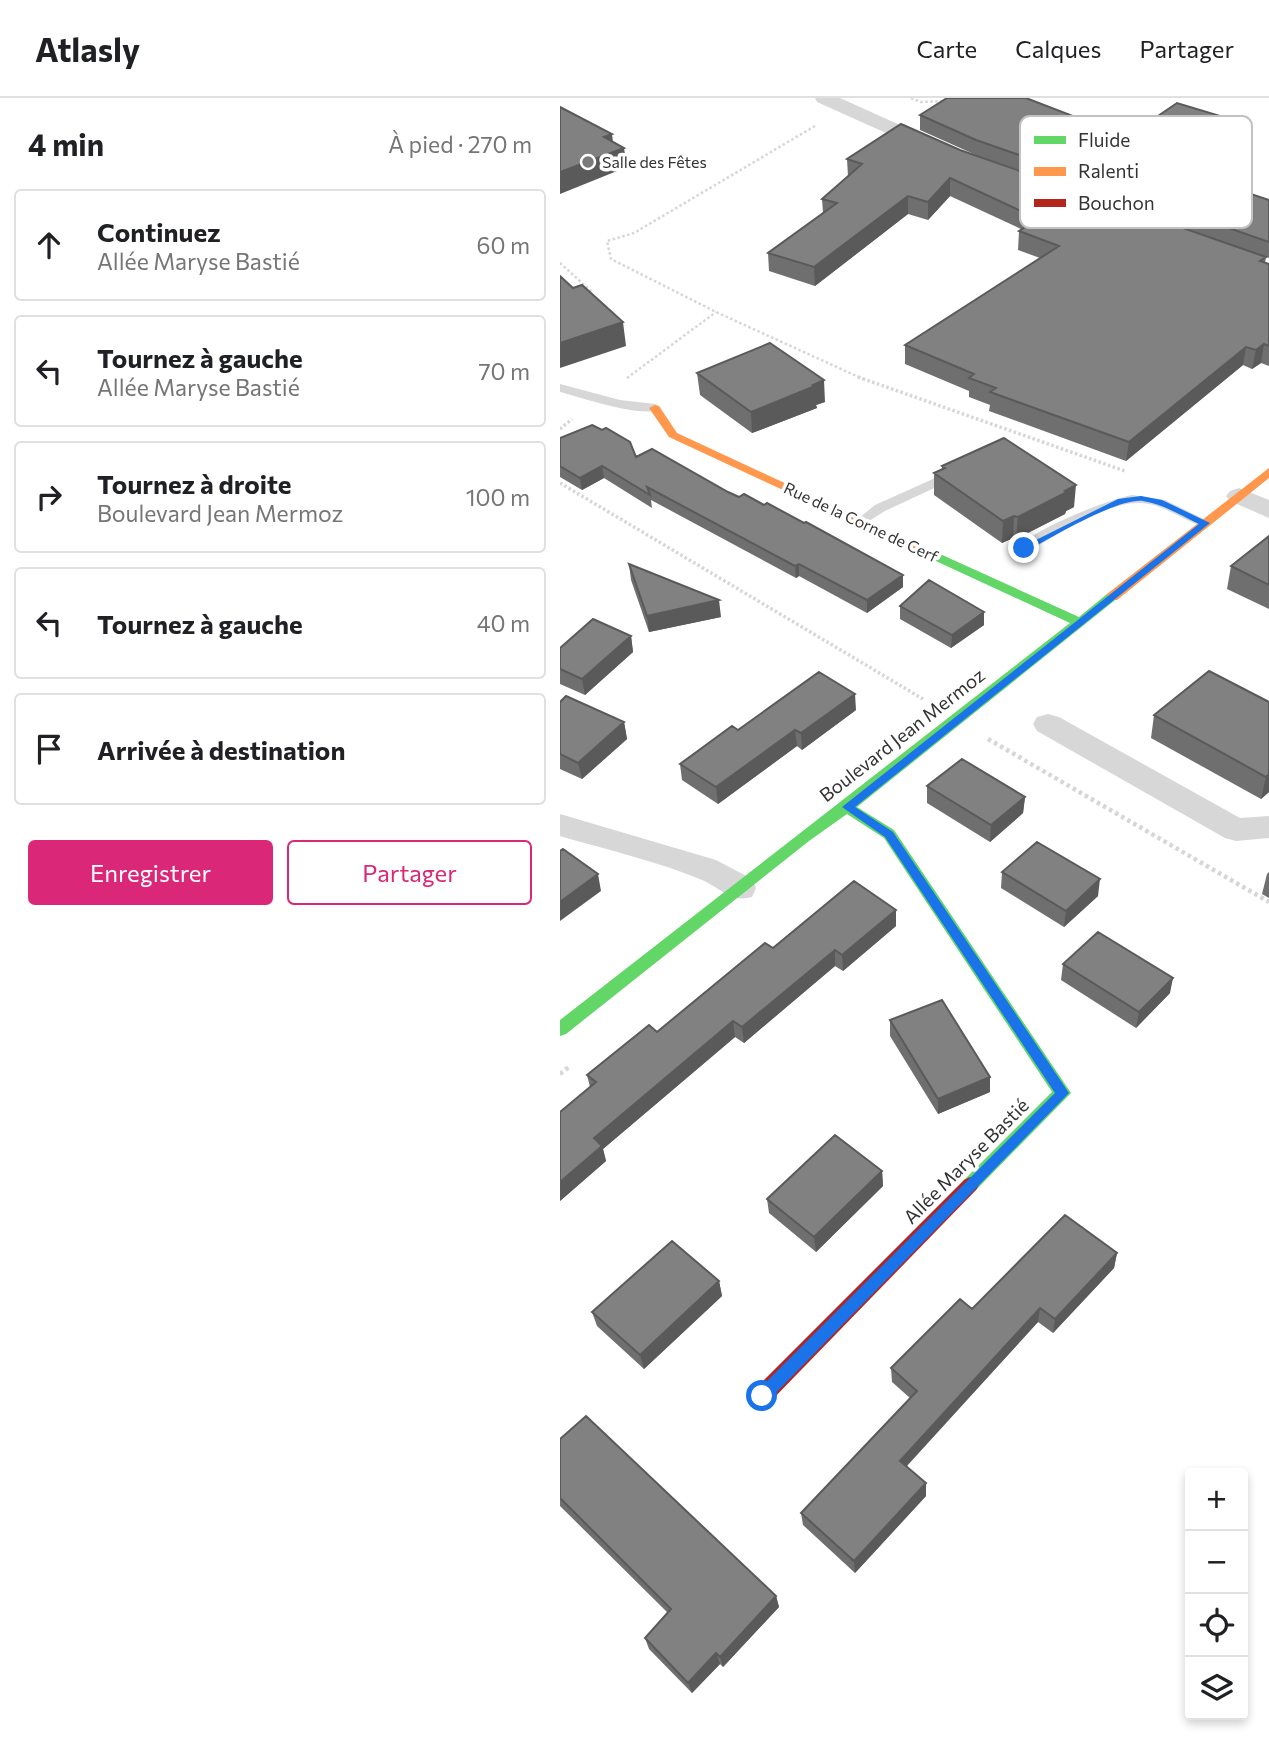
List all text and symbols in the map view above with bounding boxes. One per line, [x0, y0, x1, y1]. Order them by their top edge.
text: Atlasly [35, 28, 140, 69]
text: Carte [916, 34, 977, 63]
text: Calques [1015, 34, 1101, 63]
text: Partager [1139, 34, 1234, 63]
legend [1020, 116, 1252, 228]
text: 4 min [28, 125, 104, 162]
text: Fluide [1078, 128, 1130, 151]
text: À pied · 270 m [388, 130, 532, 158]
place label: Salle des Fêtes [602, 152, 707, 171]
marker: Salle des Fêtes [580, 154, 596, 170]
text: Ralenti [1078, 159, 1139, 182]
text: Bouchon [1078, 191, 1155, 214]
text: Continuez [97, 216, 221, 247]
icon: ahead [30, 226, 68, 264]
text: 60 m [477, 231, 530, 259]
text: Allée Maryse Bastié [97, 247, 300, 275]
text: Tournez à gauche [97, 342, 303, 373]
icon: left [30, 352, 68, 390]
text: 70 m [478, 357, 530, 385]
text: Allée Maryse Bastié [97, 373, 300, 401]
text: Tournez à droite [97, 468, 292, 499]
street label: Rue de la Corne de Cerf [781, 477, 942, 566]
icon: right [30, 478, 68, 516]
text: 100 m [466, 483, 530, 511]
text: Boulevard Jean Mermoz [97, 499, 343, 527]
route end [1008, 532, 1039, 563]
icon: left [30, 604, 68, 642]
text: Tournez à gauche [97, 608, 303, 639]
text: 40 m [477, 609, 530, 637]
street label: Boulevard Jean Mermoz [814, 663, 989, 806]
icon: arrive [30, 730, 68, 768]
text: Arrivée à destination [97, 734, 345, 765]
button: Enregistrer [28, 840, 273, 905]
button: Partager [287, 840, 532, 905]
street label: Allée Maryse Bastié [898, 1093, 1033, 1228]
route start [746, 1380, 777, 1411]
map controls [1185, 1468, 1248, 1720]
button: + [1185, 1468, 1248, 1531]
button: − [1185, 1531, 1248, 1594]
button: locate [1185, 1594, 1248, 1657]
button: layers [1185, 1657, 1248, 1720]

